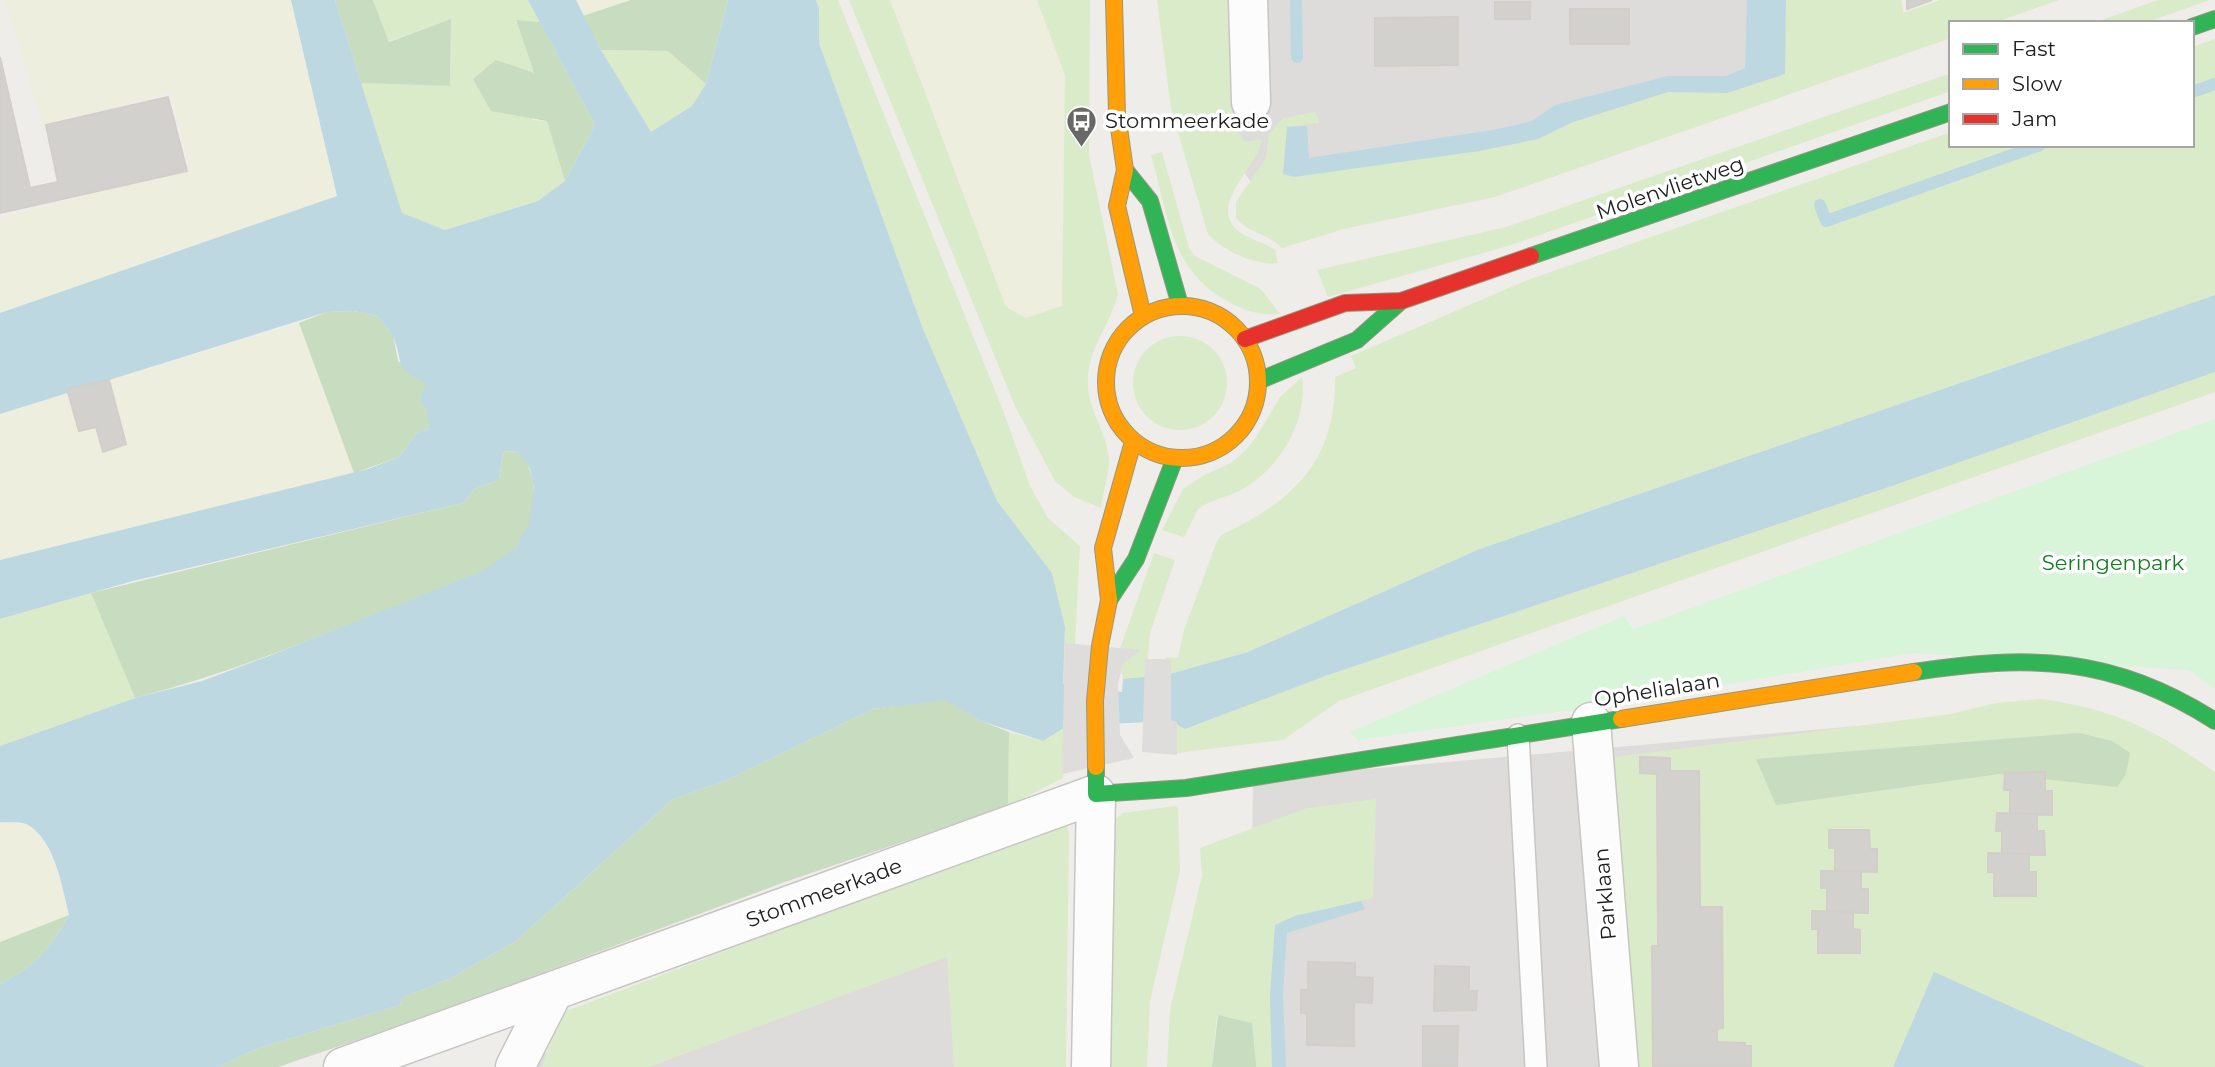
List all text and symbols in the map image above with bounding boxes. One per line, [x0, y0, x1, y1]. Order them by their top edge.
legend [1949, 21, 2194, 147]
text: Fast [2012, 36, 2056, 61]
text: Slow [2012, 71, 2062, 96]
bus stop icon: Stommeerkade [1065, 104, 1099, 148]
text: Jam [2011, 106, 2057, 131]
place label: Stommeerkade [1105, 108, 1269, 133]
street label: Molenvlietweg [1593, 151, 1747, 224]
park label: Seringenpark [2042, 550, 2185, 575]
street label: Ophelialaan [1592, 667, 1722, 712]
street label: Parklaan [1588, 847, 1621, 941]
street label: Stommeerkade [742, 853, 905, 932]

